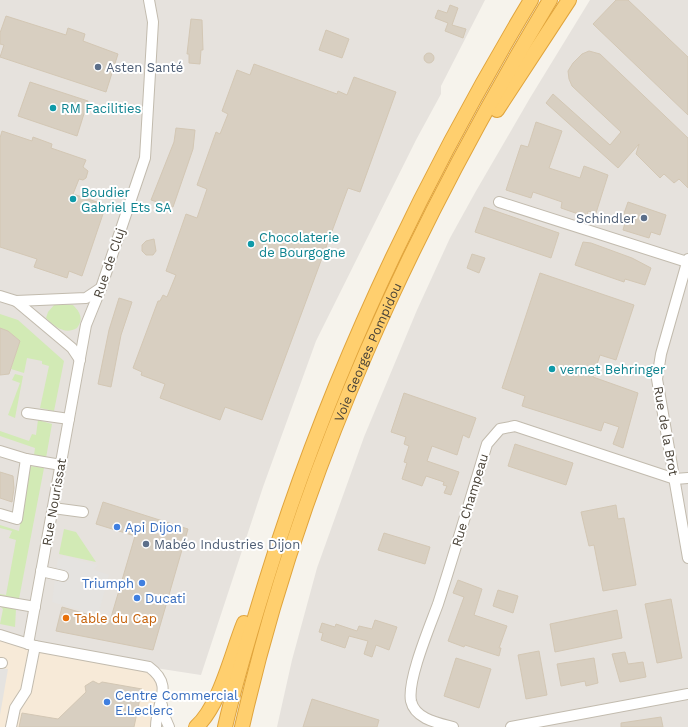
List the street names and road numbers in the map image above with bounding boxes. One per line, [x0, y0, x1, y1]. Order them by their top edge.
street label: Rue de Cluj [90, 226, 128, 300]
street label: Voie Georges Pompidou [331, 280, 404, 424]
street label: Rue de la Brot [651, 385, 681, 478]
street label: Rue Champeau [449, 452, 491, 548]
street label: Rue Nourissat [39, 456, 69, 547]

